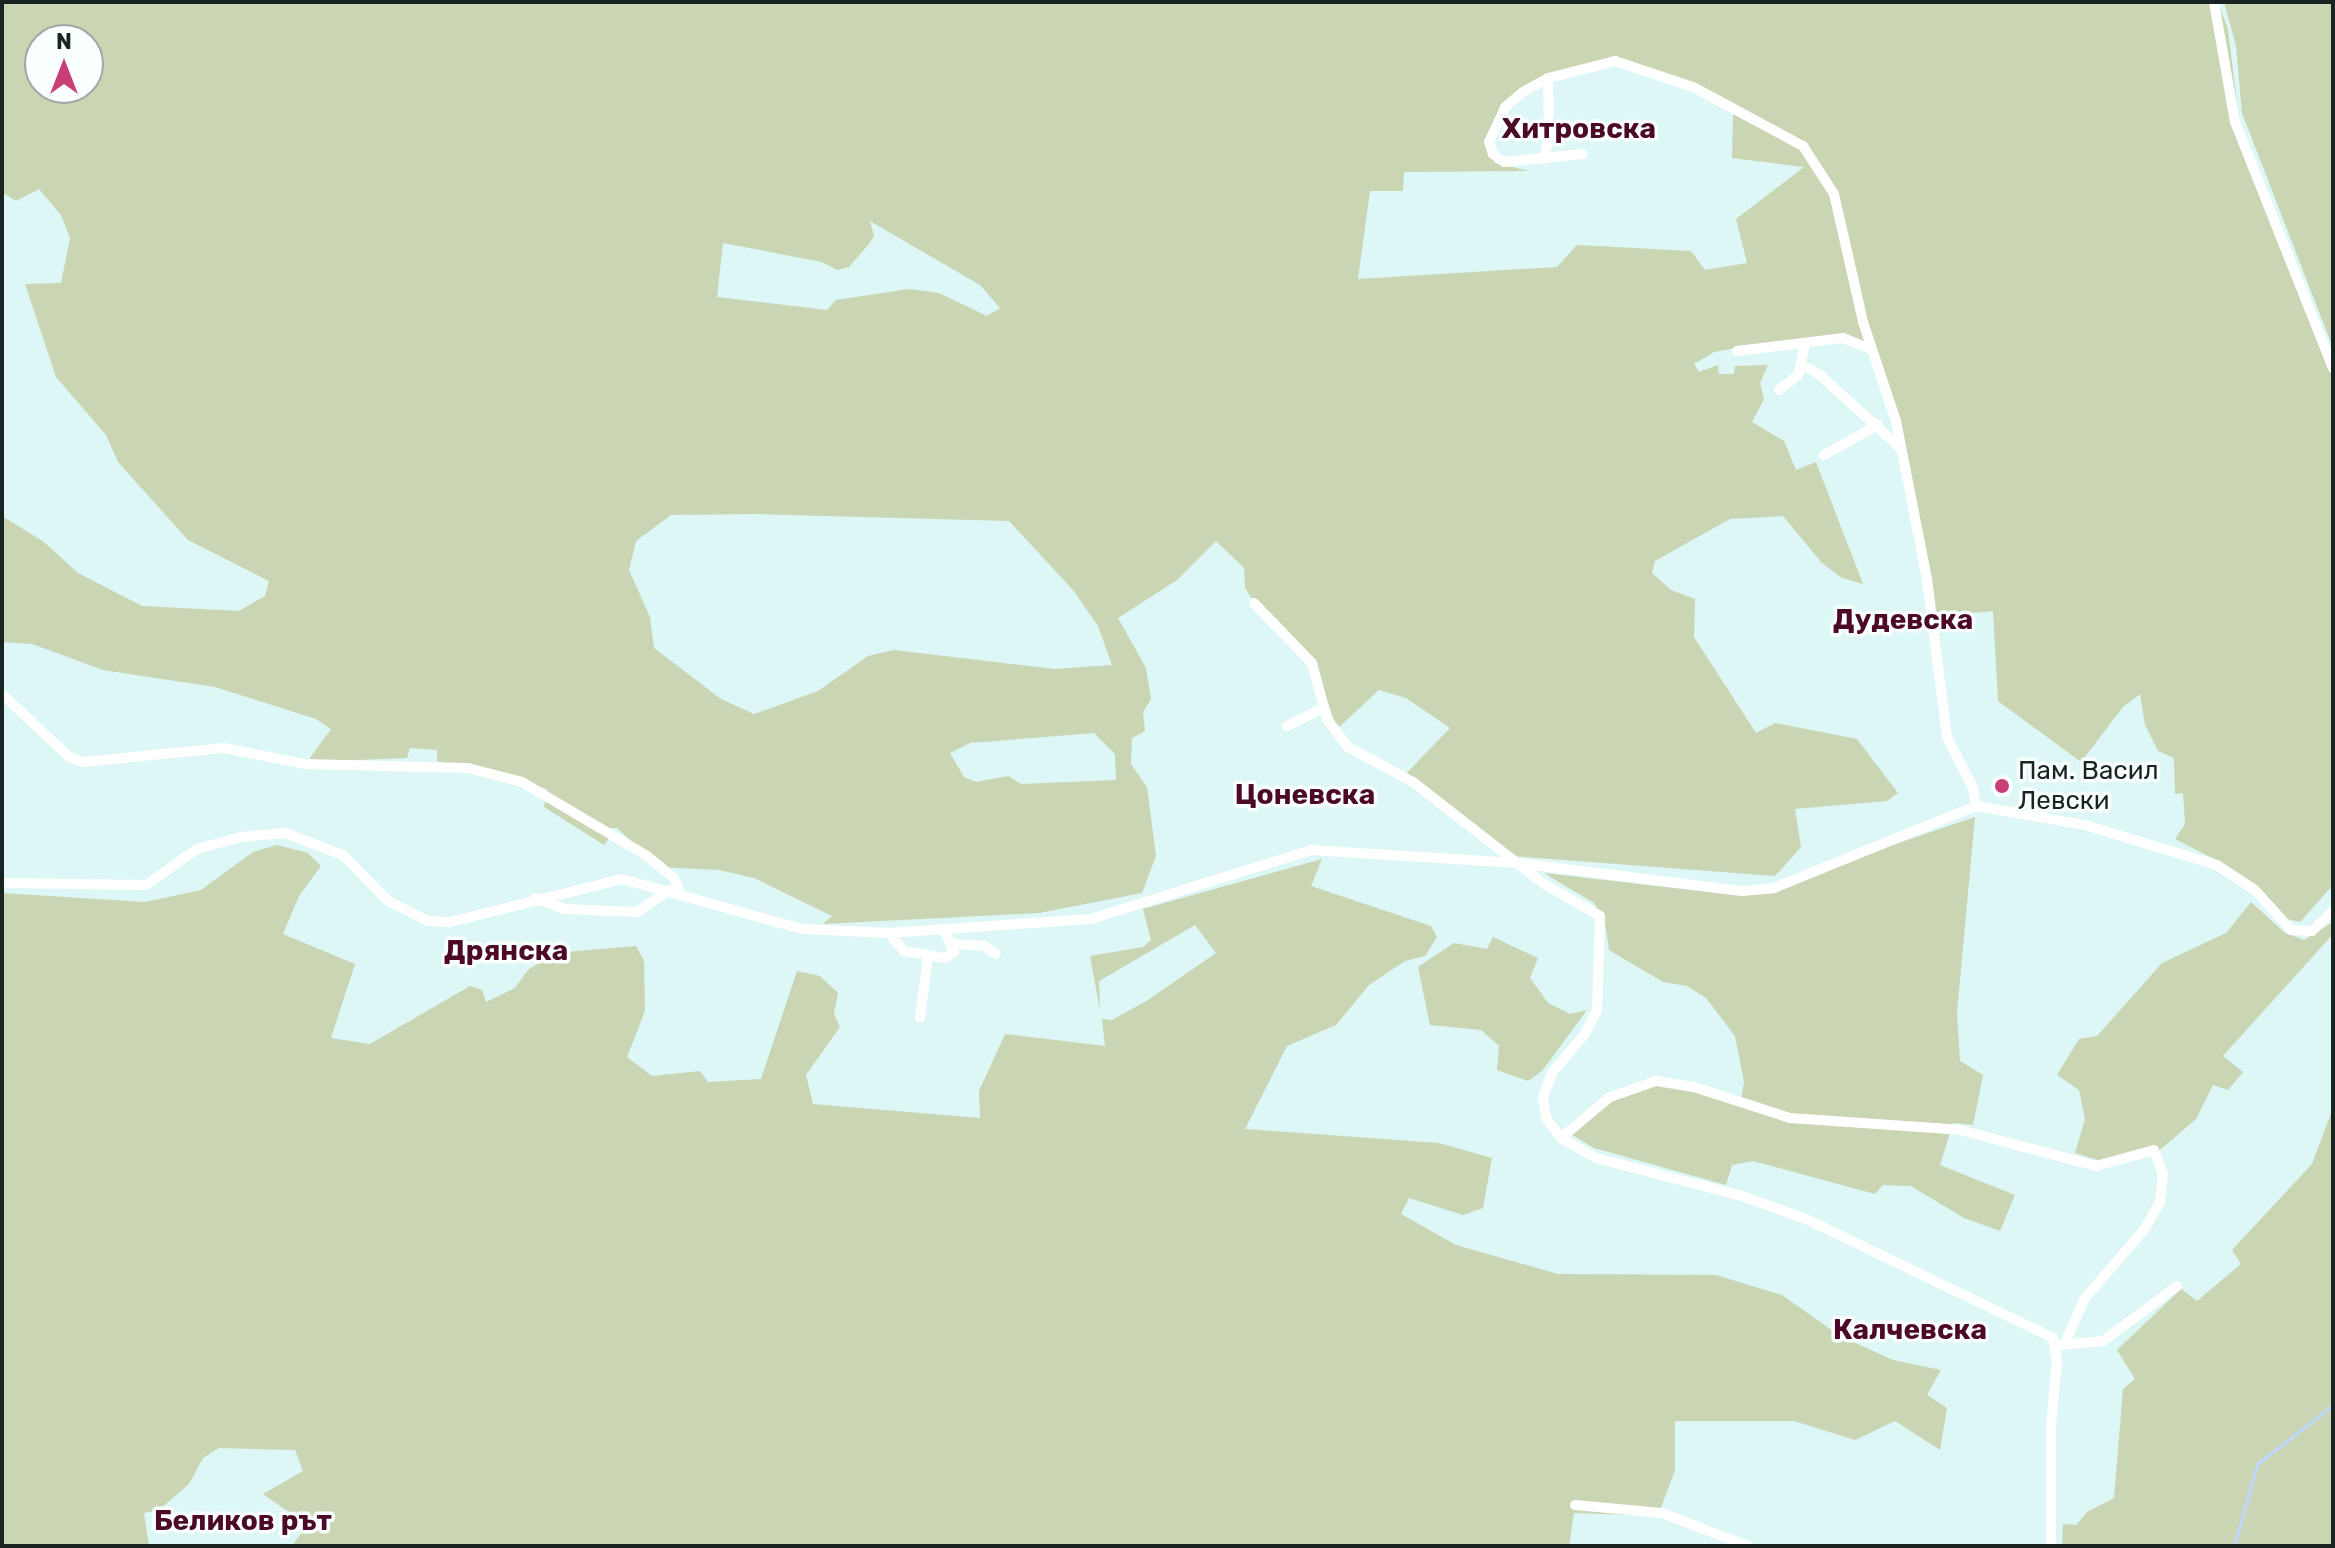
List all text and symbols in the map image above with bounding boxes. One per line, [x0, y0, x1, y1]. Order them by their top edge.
north arrow [24, 24, 104, 104]
text: N [56, 28, 72, 55]
district label: Хитровска [1502, 112, 1656, 146]
district label: Дудевска [1833, 603, 1973, 637]
place label: Пам. Васил Левски [2018, 755, 2159, 816]
marker: Пам. Васил Левски [1993, 777, 2011, 795]
district label: Цоневска [1235, 778, 1375, 812]
district label: Дрянска [444, 934, 568, 968]
district label: Калчевска [1833, 1313, 1987, 1347]
district label: Беликов рът [154, 1504, 332, 1538]

